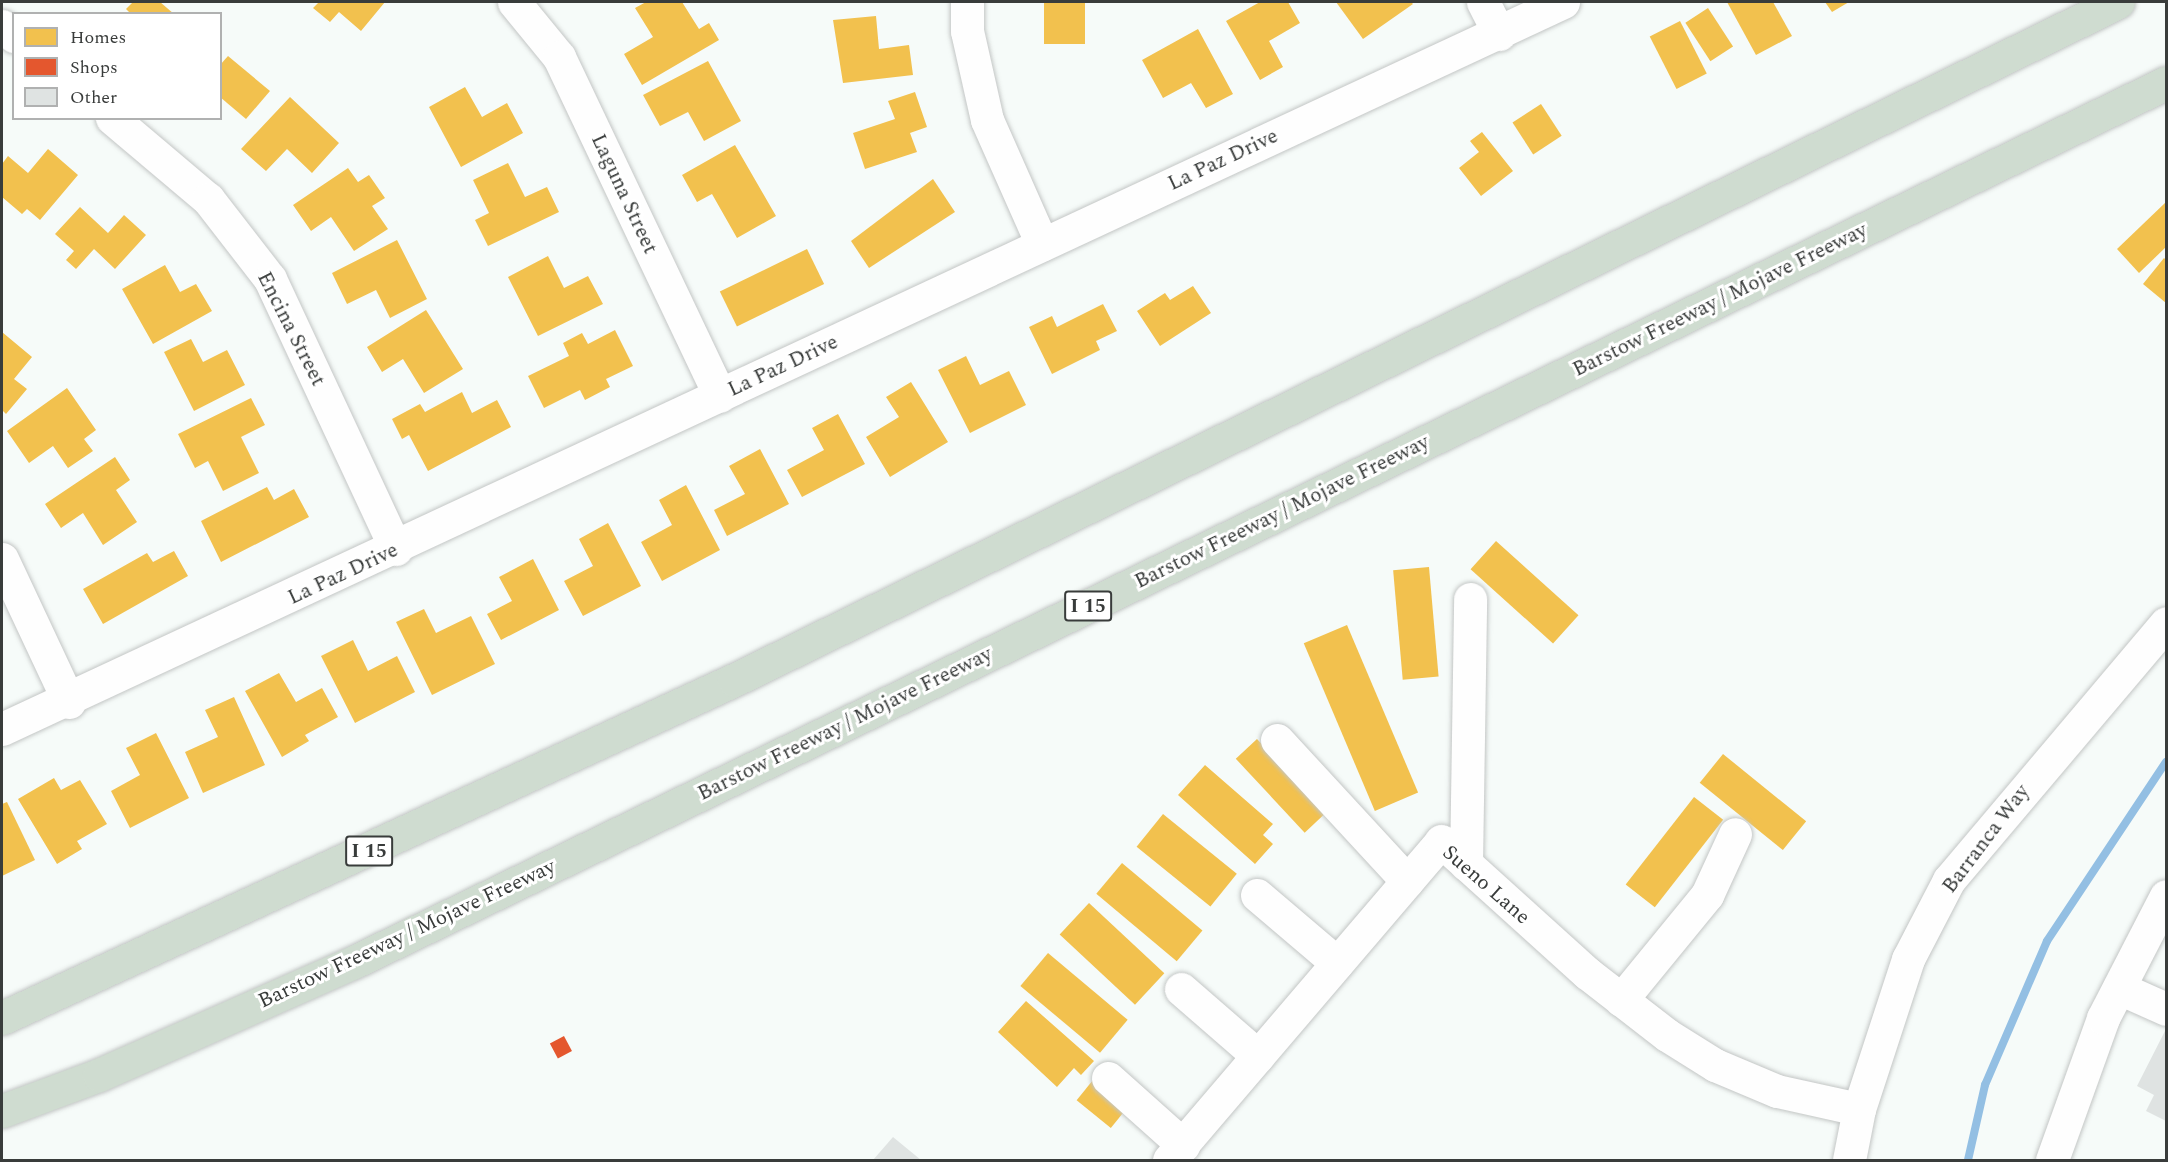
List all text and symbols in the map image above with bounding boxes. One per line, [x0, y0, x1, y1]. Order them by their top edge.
legend [12, 12, 222, 120]
text: Homes [70, 24, 126, 51]
text: Shops [70, 54, 118, 81]
text: Other [70, 84, 117, 111]
street label: La Paz Drive [1164, 124, 1282, 196]
street label: Laguna Street [585, 130, 663, 258]
street label: Barstow Freeway / Mojave Freeway [1569, 218, 1871, 382]
street label: Encina Street [251, 267, 331, 391]
street label: La Paz Drive [724, 330, 842, 402]
street label: Barstow Freeway / Mojave Freeway [1131, 430, 1433, 594]
street label: La Paz Drive [284, 538, 402, 610]
road number: I 15 [1064, 589, 1112, 623]
street label: Barstow Freeway / Mojave Freeway [694, 642, 996, 806]
street label: Barranca Way [1937, 780, 2035, 898]
road number: I 15 [345, 834, 393, 868]
street label: Sueno Lane [1437, 840, 1535, 930]
street label: Barstow Freeway / Mojave Freeway [255, 854, 559, 1014]

